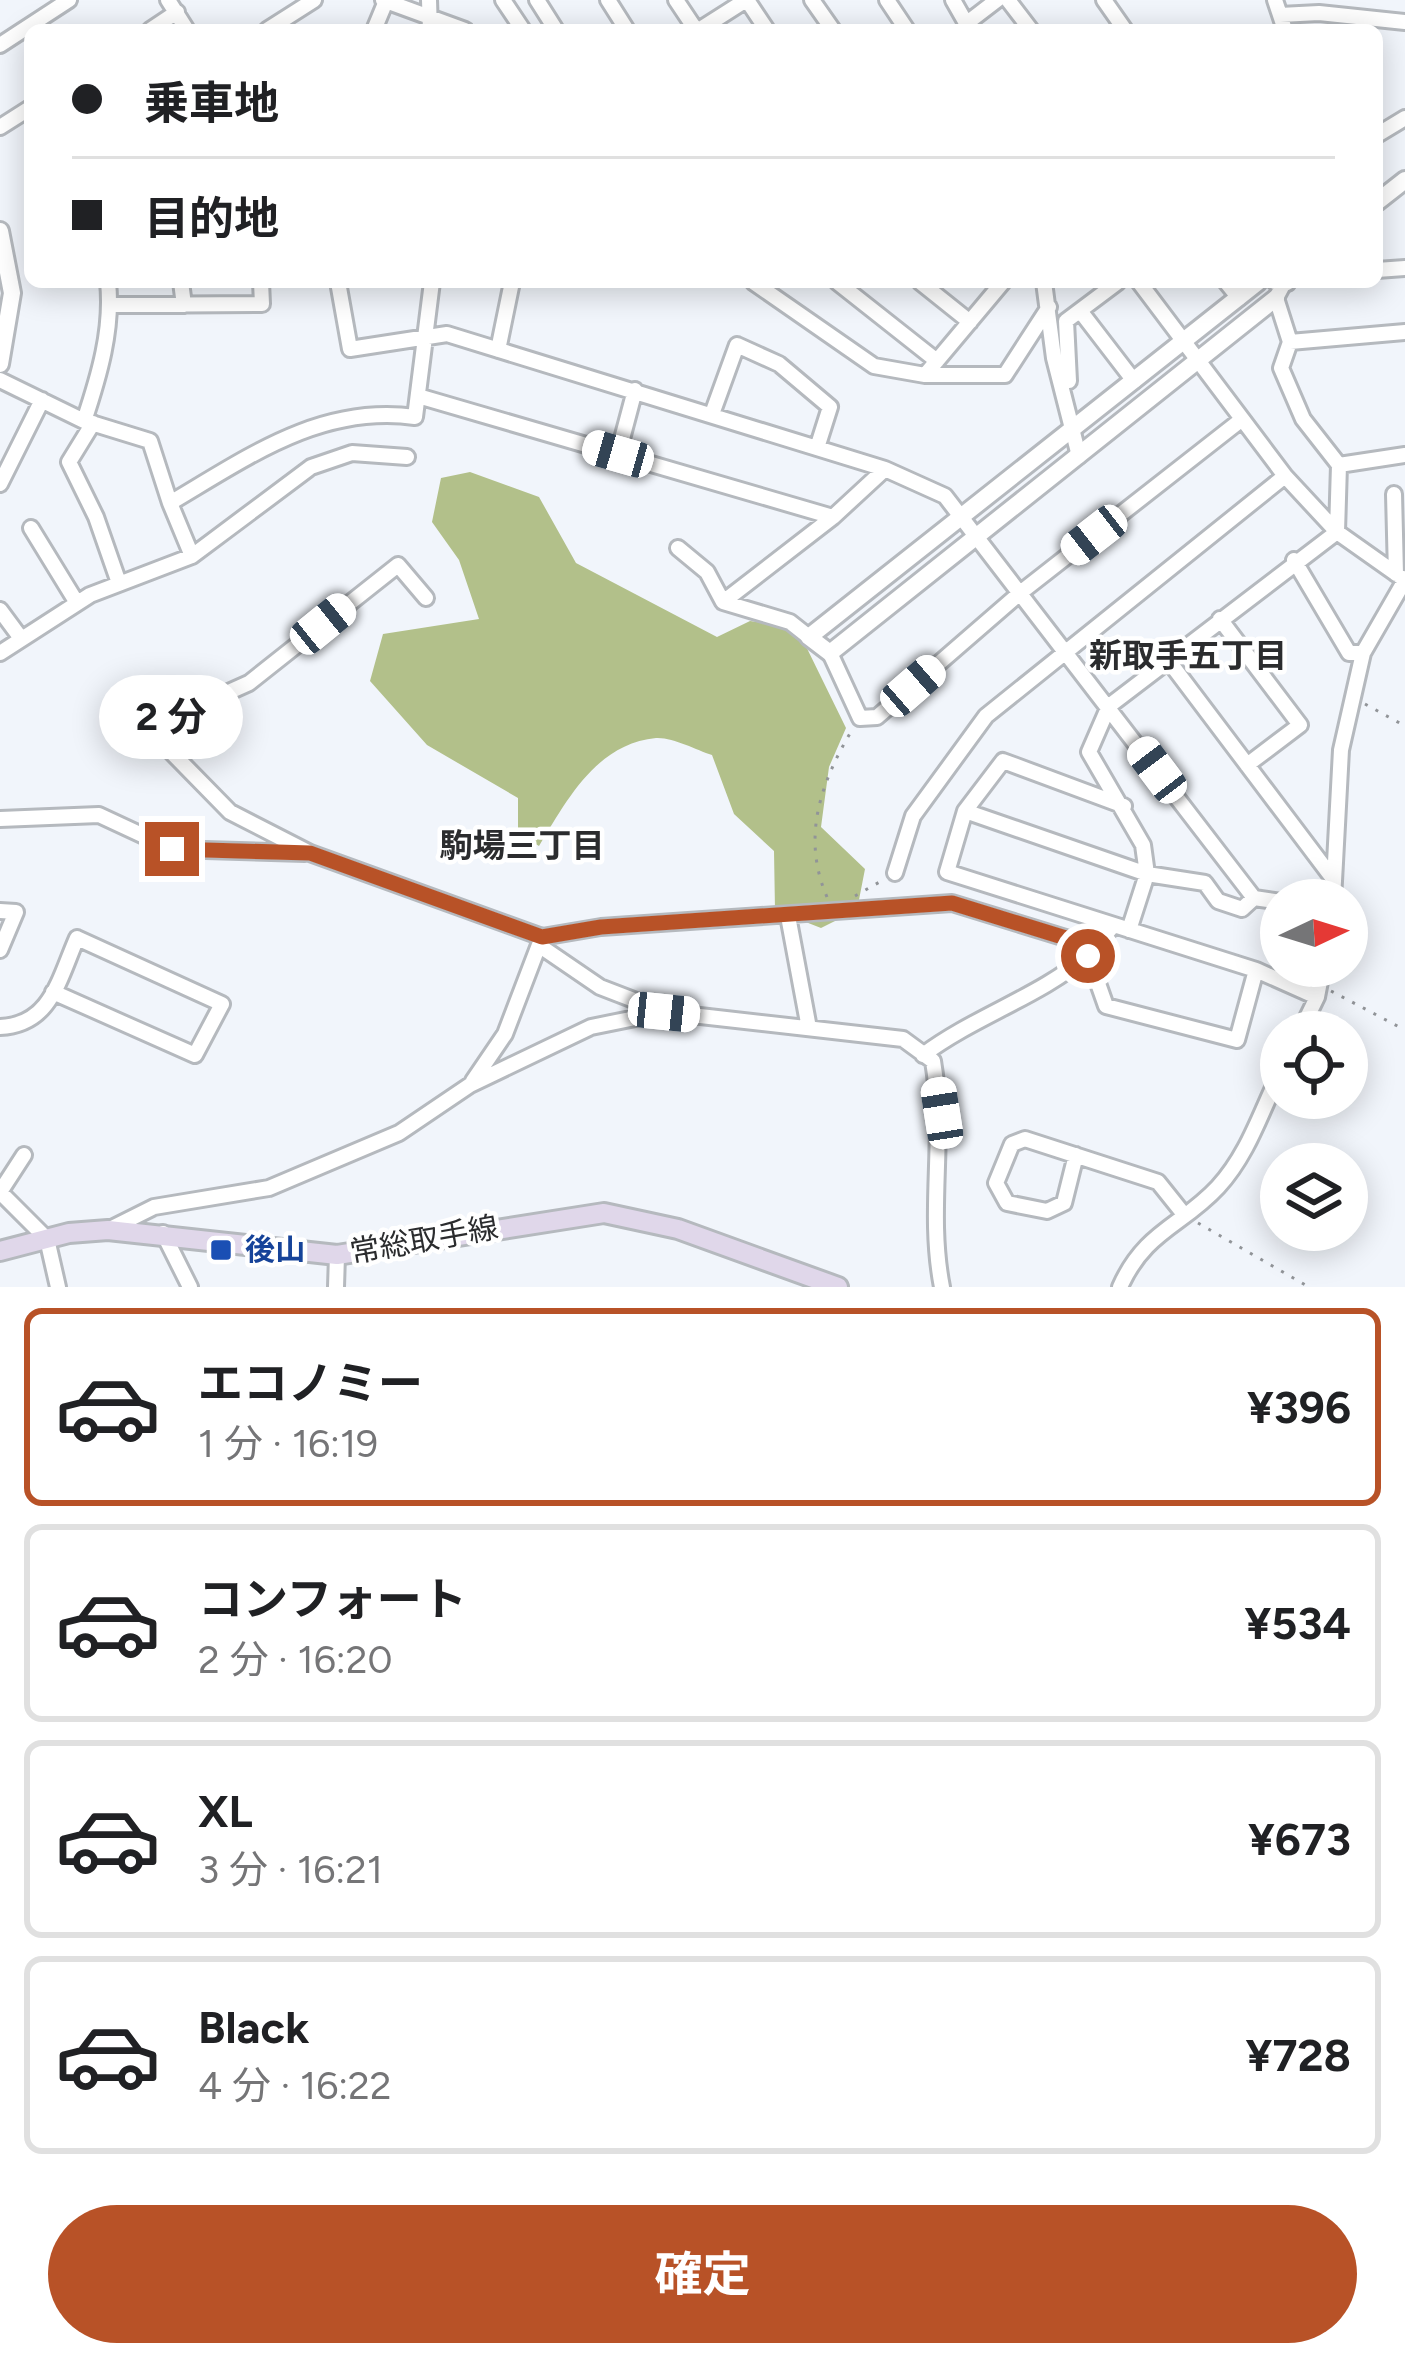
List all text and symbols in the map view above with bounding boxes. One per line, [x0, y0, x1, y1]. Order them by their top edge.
text: 乗車地 [144, 76, 279, 130]
text: 目的地 [144, 191, 279, 245]
car [578, 427, 658, 481]
car [1055, 499, 1133, 571]
car [284, 587, 362, 661]
district label: 新取手五丁目 [1089, 636, 1287, 675]
car [874, 649, 952, 723]
callout: 2 分 [100, 675, 244, 759]
text: 2 分 [136, 693, 206, 740]
car [1121, 730, 1193, 810]
route end [145, 822, 199, 876]
district label: 駒場三丁目 [440, 826, 605, 865]
north arrow [1260, 879, 1368, 987]
map controls [1260, 879, 1368, 1251]
route start [1061, 929, 1115, 983]
car [626, 990, 702, 1034]
button: locate [1260, 1011, 1368, 1119]
car [919, 1075, 965, 1151]
button: layers [1260, 1143, 1368, 1251]
street label: 常総取手線 [347, 1208, 501, 1271]
place label: 後山 [245, 1231, 305, 1268]
marker: 後山 [208, 1237, 234, 1263]
icon: car [54, 1353, 162, 1461]
text: エコノミー [198, 1356, 423, 1410]
text: ¥396 [1247, 1380, 1351, 1434]
text: 1 分 · 16:19 [198, 1420, 378, 1467]
icon: car [54, 1569, 162, 1677]
text: コンフォート [198, 1572, 467, 1626]
text: ¥534 [1245, 1596, 1351, 1650]
text: 2 分 · 16:20 [198, 1636, 392, 1683]
text: XL [198, 1784, 253, 1838]
icon: car [54, 1785, 162, 1893]
text: ¥673 [1248, 1812, 1351, 1866]
text: 3 分 · 16:21 [198, 1846, 383, 1893]
text: Black [198, 2000, 309, 2054]
icon: car [54, 2001, 162, 2109]
text: ¥728 [1246, 2028, 1351, 2082]
text: 4 分 · 16:22 [198, 2062, 392, 2109]
button: 確定 [48, 2205, 1357, 2343]

